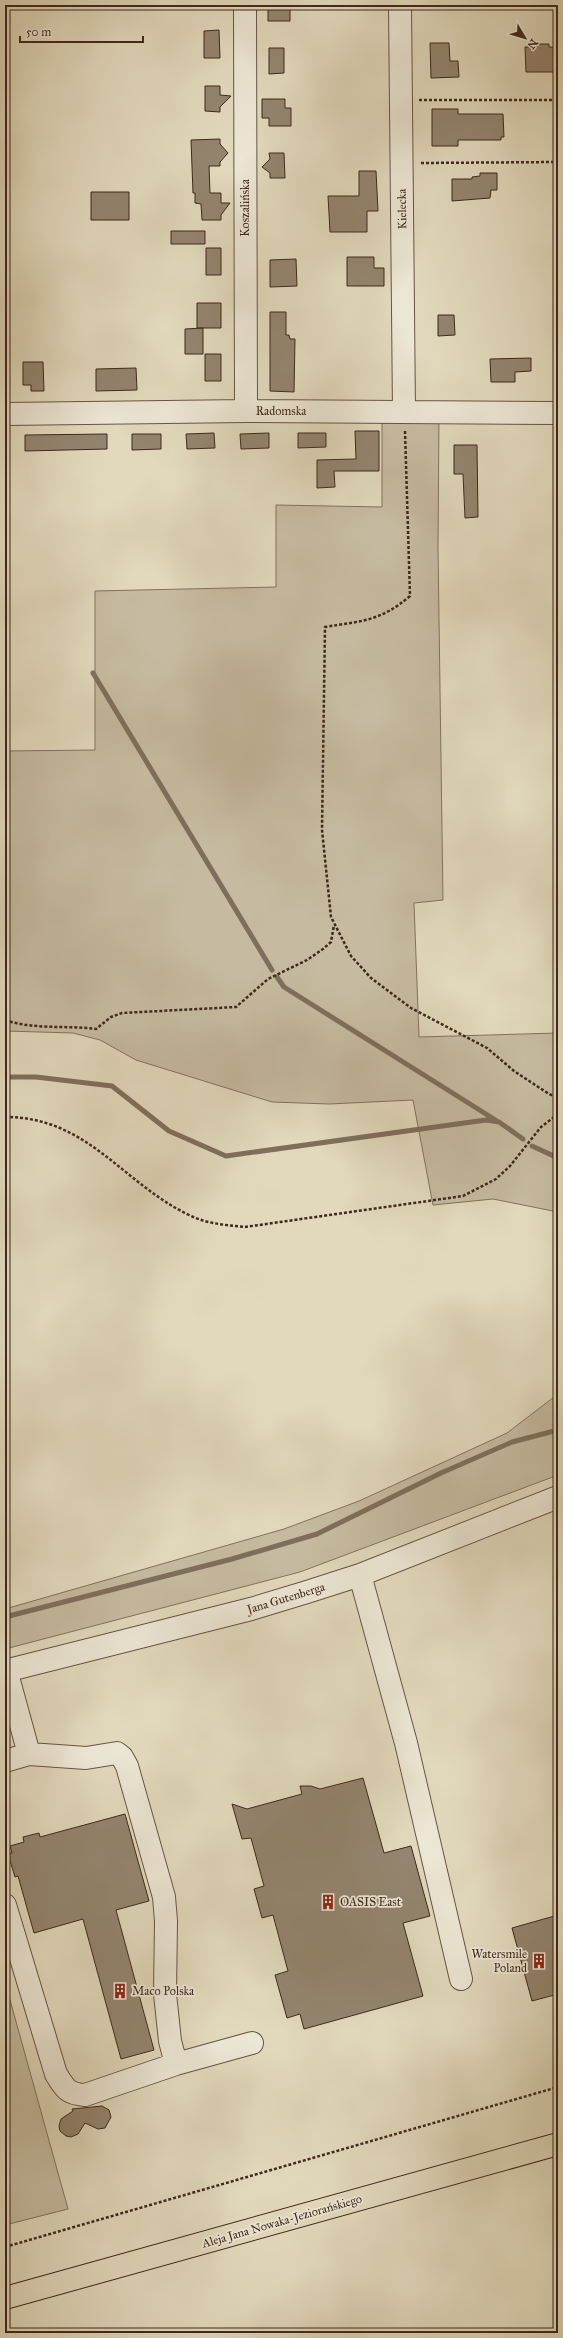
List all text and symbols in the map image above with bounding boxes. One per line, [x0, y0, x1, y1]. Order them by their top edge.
scale bar [20, 18, 143, 44]
north arrow [505, 18, 545, 58]
text: 50 m [26, 25, 51, 39]
text: N [524, 36, 540, 52]
street label: Koszalińska [238, 178, 252, 237]
street label: Kielecka [395, 188, 409, 229]
street label: Radomska [256, 404, 307, 418]
street label: Jana Gutenberga [243, 1579, 328, 1618]
building icon: OASIS East [319, 1893, 337, 1911]
place label: OASIS East [340, 1895, 402, 1909]
place label: Watersmile Poland [471, 1947, 527, 1975]
building icon: Watersmile Poland [530, 1952, 548, 1970]
building icon: Maco Polska [111, 1982, 129, 2000]
place label: Maco Polska [132, 1984, 195, 1998]
street label: Aleja Jana Nowaka-Jeziorańskiego [200, 2191, 364, 2252]

